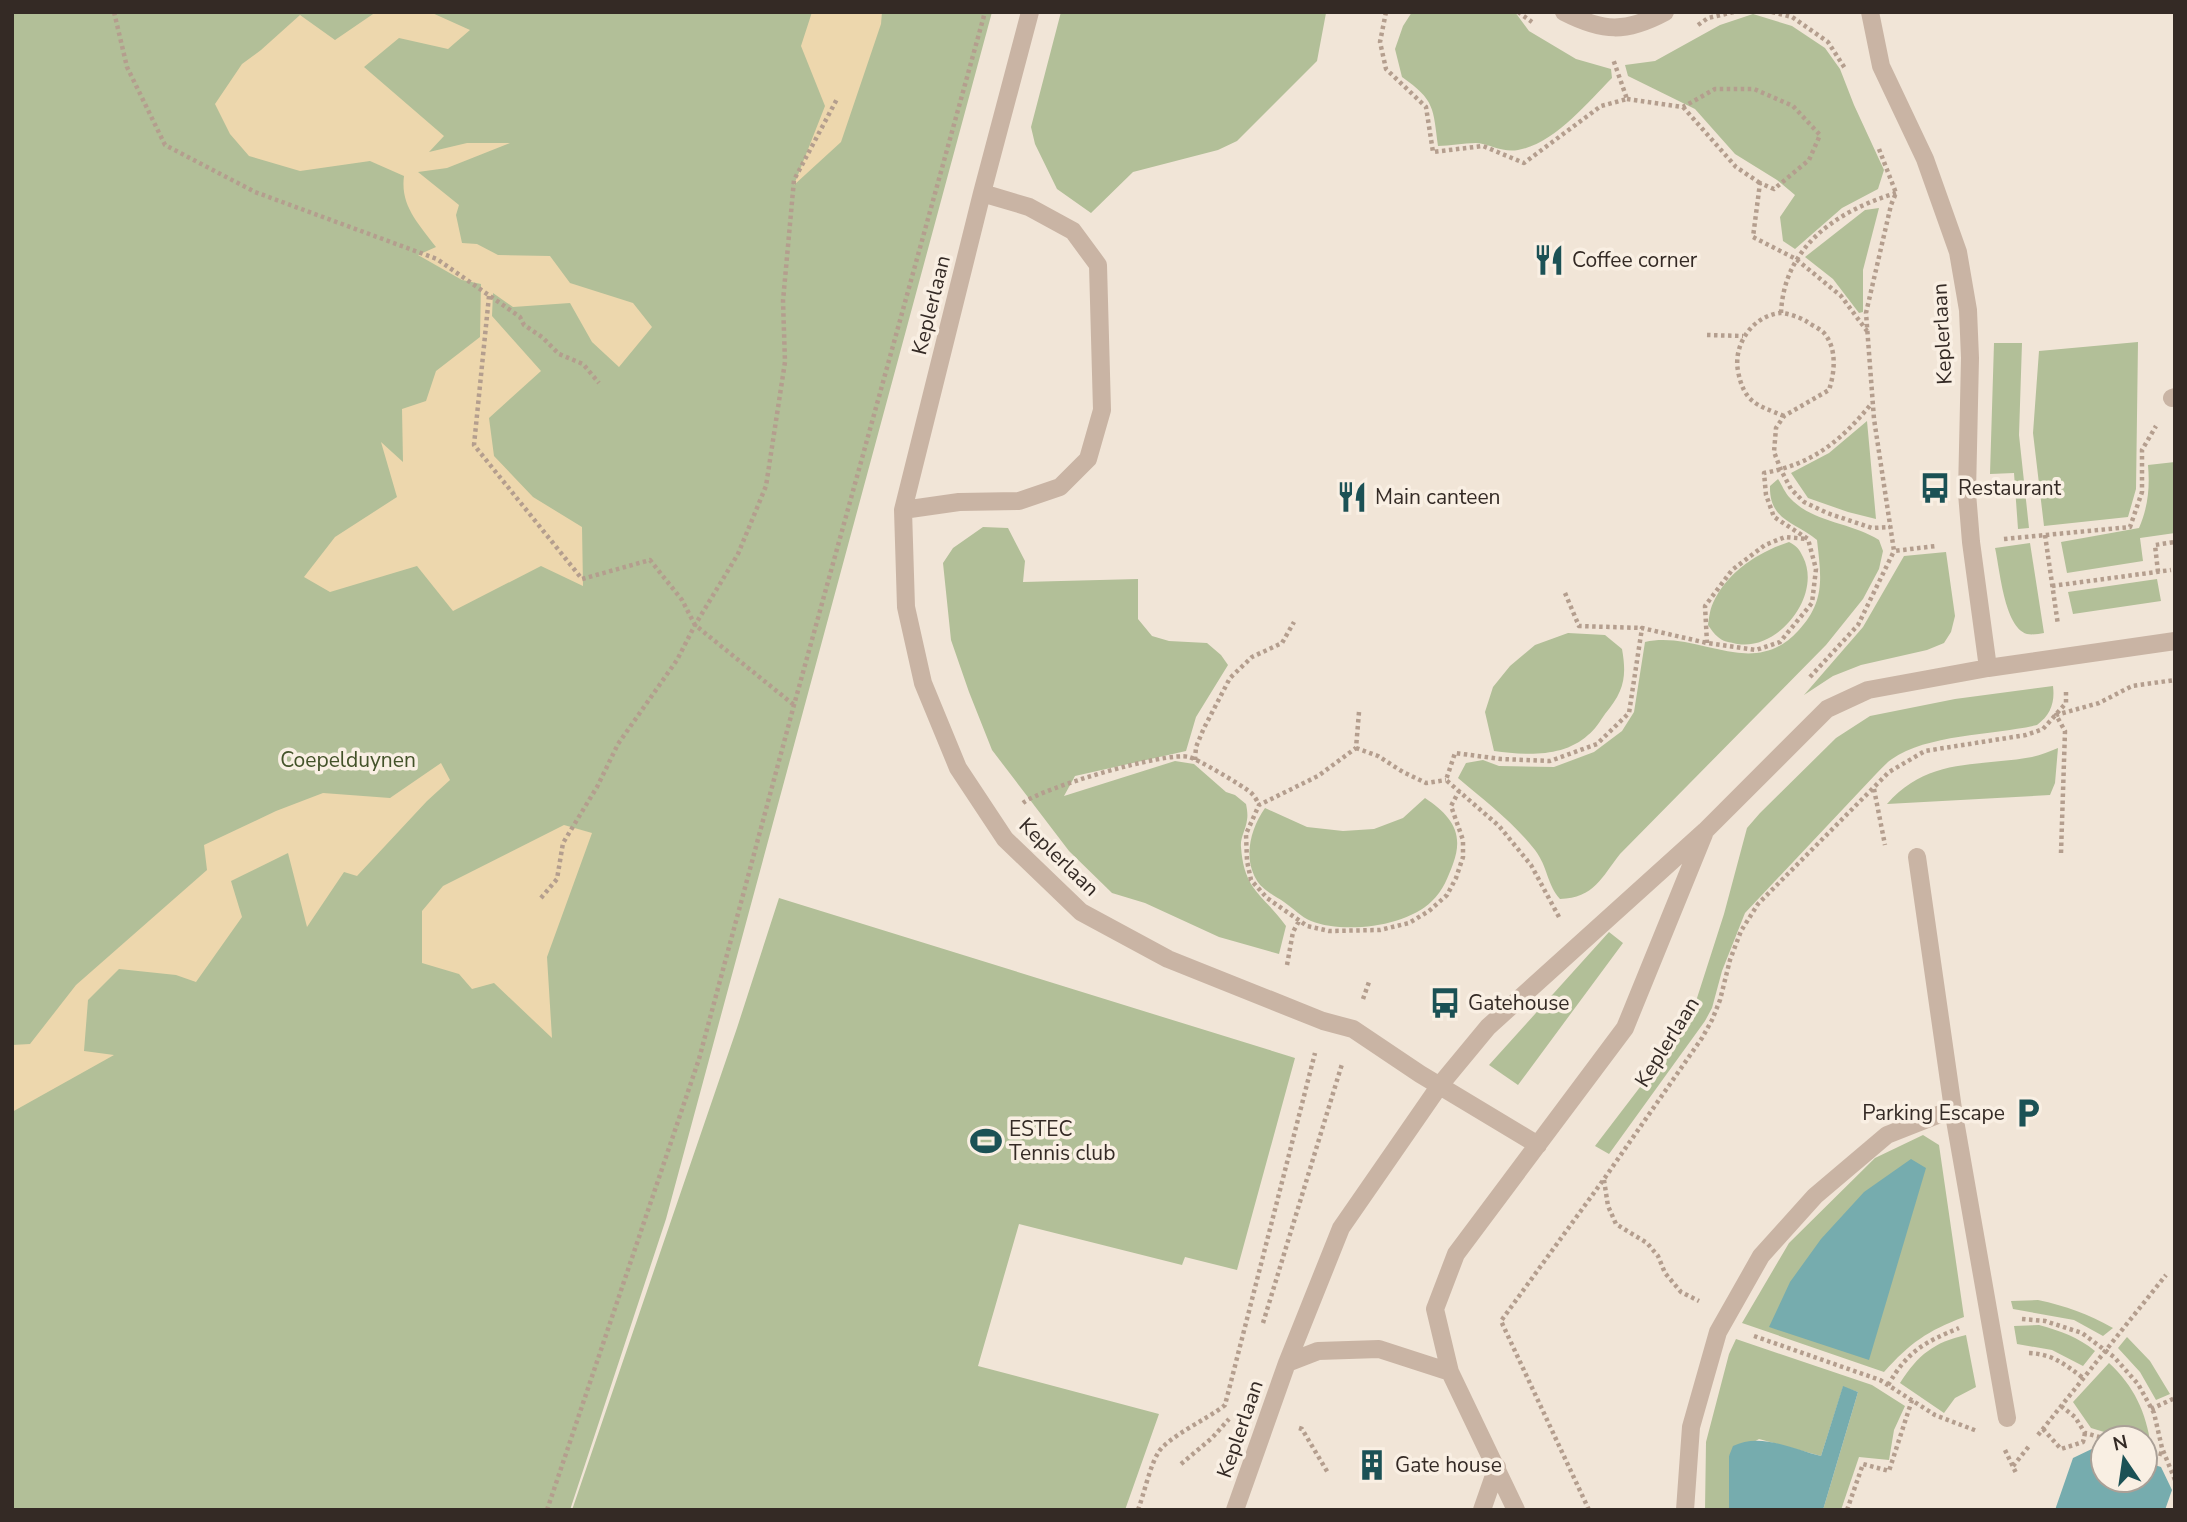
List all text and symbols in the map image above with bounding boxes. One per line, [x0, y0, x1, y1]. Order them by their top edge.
restaurant icon: Coffee corner [1532, 243, 1566, 277]
place label: Coffee corner [1572, 246, 1698, 274]
street label: Keplerlaan [905, 252, 957, 358]
street label: Keplerlaan [1925, 283, 1959, 385]
bus stop icon: Restaurant [1918, 471, 1952, 505]
place label: Restaurant [1958, 474, 2062, 502]
restaurant icon: Main canteen [1335, 480, 1369, 514]
place label: Main canteen [1375, 483, 1501, 511]
park label: Coepelduynen [280, 746, 416, 774]
street label: Keplerlaan [1013, 812, 1105, 902]
bus stop icon: Gatehouse [1428, 986, 1462, 1020]
place label: Gatehouse [1468, 989, 1569, 1017]
street label: Keplerlaan [1628, 992, 1706, 1092]
parking icon: Parking Escape [2011, 1096, 2045, 1130]
place label: Parking Escape [1862, 1099, 2005, 1127]
place label: ESTEC Tennis club [1009, 1115, 1115, 1167]
sports icon: ESTEC Tennis club [969, 1124, 1003, 1158]
street label: Keplerlaan [1210, 1376, 1270, 1482]
north arrow [2089, 1424, 2159, 1494]
text: N [2111, 1429, 2130, 1458]
building icon: Gate house [1355, 1448, 1389, 1482]
place label: Gate house [1395, 1451, 1502, 1479]

